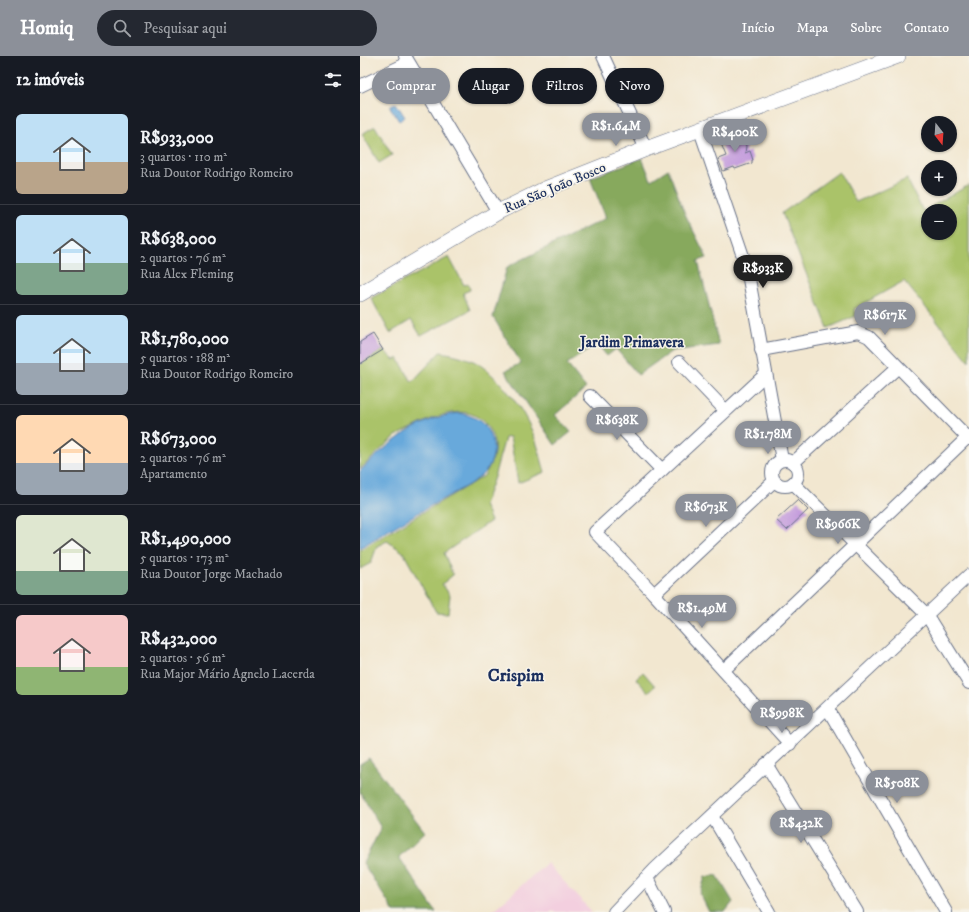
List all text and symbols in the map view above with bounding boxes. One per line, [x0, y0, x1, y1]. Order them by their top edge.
search box [97, 10, 377, 46]
text: Homiq [20, 17, 73, 40]
icon: search [111, 17, 133, 39]
text: Pesquisar aqui [143, 19, 227, 38]
text: Início [741, 19, 775, 37]
text: Mapa [797, 19, 828, 37]
text: Sobre [850, 19, 882, 37]
text: Contato [904, 19, 949, 37]
chip: Comprar [372, 68, 450, 104]
chip: Alugar [458, 68, 524, 104]
chip: Filtros [532, 68, 597, 104]
chip: Novo [605, 68, 664, 104]
text: 12 imóveis [16, 69, 84, 91]
icon: filters [322, 69, 344, 91]
pin: R$1.64M [579, 113, 653, 147]
north arrow [921, 116, 957, 152]
map controls [921, 116, 957, 240]
text: R$1.64M [591, 118, 641, 134]
pin: R$400K [702, 119, 768, 153]
text: R$400K [712, 124, 758, 140]
text: R$933,000 [140, 127, 214, 149]
icon: home [48, 130, 96, 178]
text: 3 quartos · 110 m² [140, 149, 227, 165]
street label: Rua São João Bosco [501, 158, 609, 218]
button: + [921, 160, 957, 196]
text: Rua Doutor Rodrigo Romeiro [140, 165, 293, 181]
button: − [921, 204, 957, 240]
text: R$638,000 [140, 228, 216, 250]
icon: home [48, 231, 96, 279]
text: 2 quartos · 76 m² [140, 250, 226, 266]
pin: R$933K [730, 255, 796, 289]
text: R$933K [742, 260, 784, 276]
text: Rua Alex Fleming [140, 266, 233, 282]
pin: R$617K [852, 302, 918, 336]
text: R$617K [863, 307, 907, 323]
text: R$1,780,000 [140, 328, 229, 350]
icon: home [48, 331, 96, 379]
district label: Jardim Primavera [578, 333, 685, 352]
text: 5 quartos · 188 m² [140, 350, 230, 366]
text: Rua Doutor Rodrigo Romeiro [140, 366, 293, 382]
pin: R$638K [584, 407, 650, 441]
text: R$638K [596, 412, 639, 428]
pin: R$1.78M [731, 421, 805, 455]
text: R$1.78M [744, 426, 792, 442]
text: R$673,000 [140, 428, 217, 450]
icon: home [48, 431, 96, 479]
text: 2 quartos · 76 m² [140, 450, 226, 466]
text: Apartamento [140, 466, 207, 482]
pin: R$673K [673, 494, 739, 528]
text: R$673K [684, 499, 728, 515]
pin: R$966K [805, 511, 871, 545]
text: R$966K [816, 516, 860, 532]
text: R$1,490,000 [140, 528, 231, 550]
icon: home [48, 531, 96, 579]
text: 5 quartos · 173 m² [140, 550, 229, 566]
text: Rua Doutor Jorge Machado [140, 566, 282, 582]
pin: R$1.49M [665, 595, 739, 629]
text: R$1.49M [677, 600, 727, 616]
text: R$432,000 [140, 628, 217, 650]
icon: home [48, 631, 96, 679]
text: 2 quartos · 56 m² [140, 650, 225, 666]
district label: Crispim [488, 665, 545, 687]
text: Rua Major Mário Agnelo Lacerda [140, 666, 315, 682]
pin: R$998K [749, 700, 815, 734]
text: R$998K [760, 705, 804, 721]
pin: R$508K [864, 770, 930, 804]
text: R$508K [875, 775, 919, 791]
pin: R$432K [768, 810, 834, 844]
text: R$432K [779, 815, 823, 831]

